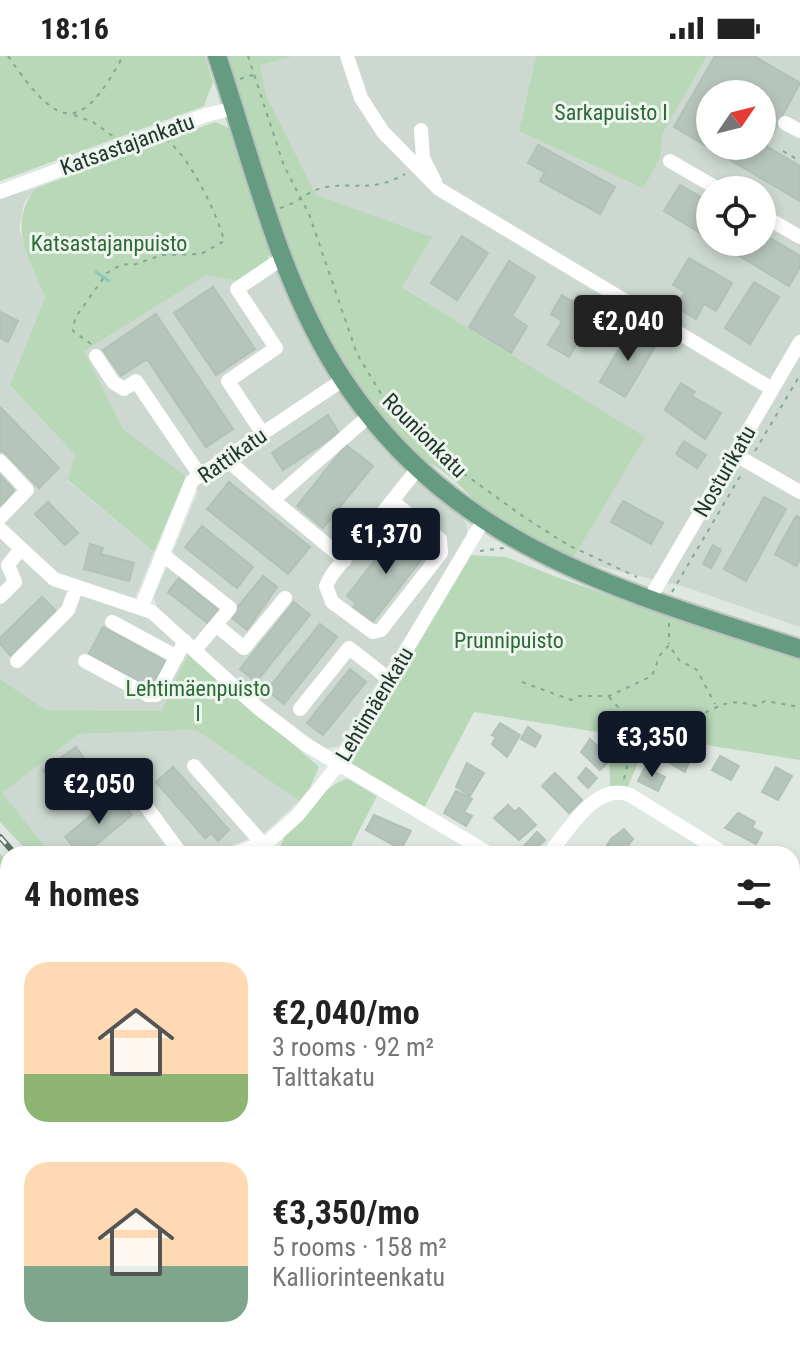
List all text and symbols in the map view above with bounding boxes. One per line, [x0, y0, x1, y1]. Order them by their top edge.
text: 18:16 [40, 11, 109, 46]
north arrow [696, 80, 776, 160]
map controls [696, 80, 776, 256]
park label: Sarkapuisto I [554, 100, 668, 125]
street label: Katsastajankatu [57, 109, 197, 180]
button: locate [696, 176, 776, 256]
park label: Katsastajanpuisto [31, 231, 187, 256]
pin: €2,040 [563, 295, 693, 363]
text: €2,040 [592, 306, 664, 336]
street label: Rounionkatu [377, 388, 472, 483]
street label: Nosturikatu [688, 421, 761, 521]
street label: Rattikatu [193, 423, 271, 488]
pin: €1,370 [321, 508, 451, 576]
text: €1,370 [350, 519, 422, 549]
park label: Prunnipuisto [454, 628, 564, 653]
street label: Lehtimäenkatu [331, 643, 418, 766]
park label: Lehtimäenpuisto I [126, 676, 270, 726]
pin: €3,350 [587, 711, 717, 779]
text: €3,350 [616, 722, 688, 752]
pin: €2,050 [34, 758, 164, 826]
text: €2,050 [63, 769, 135, 799]
icon: filters [732, 872, 776, 916]
text: 4 homes [24, 874, 140, 914]
text: €2,040/mo [272, 992, 420, 1032]
icon: home [88, 994, 184, 1090]
text: 3 rooms · 92 m² [272, 1032, 434, 1062]
text: Talttakatu [272, 1062, 375, 1092]
text: €3,350/mo [272, 1192, 420, 1232]
icon: home [88, 1194, 184, 1290]
text: 5 rooms · 158 m² [272, 1232, 447, 1262]
text: Kalliorinteenkatu [272, 1262, 445, 1292]

